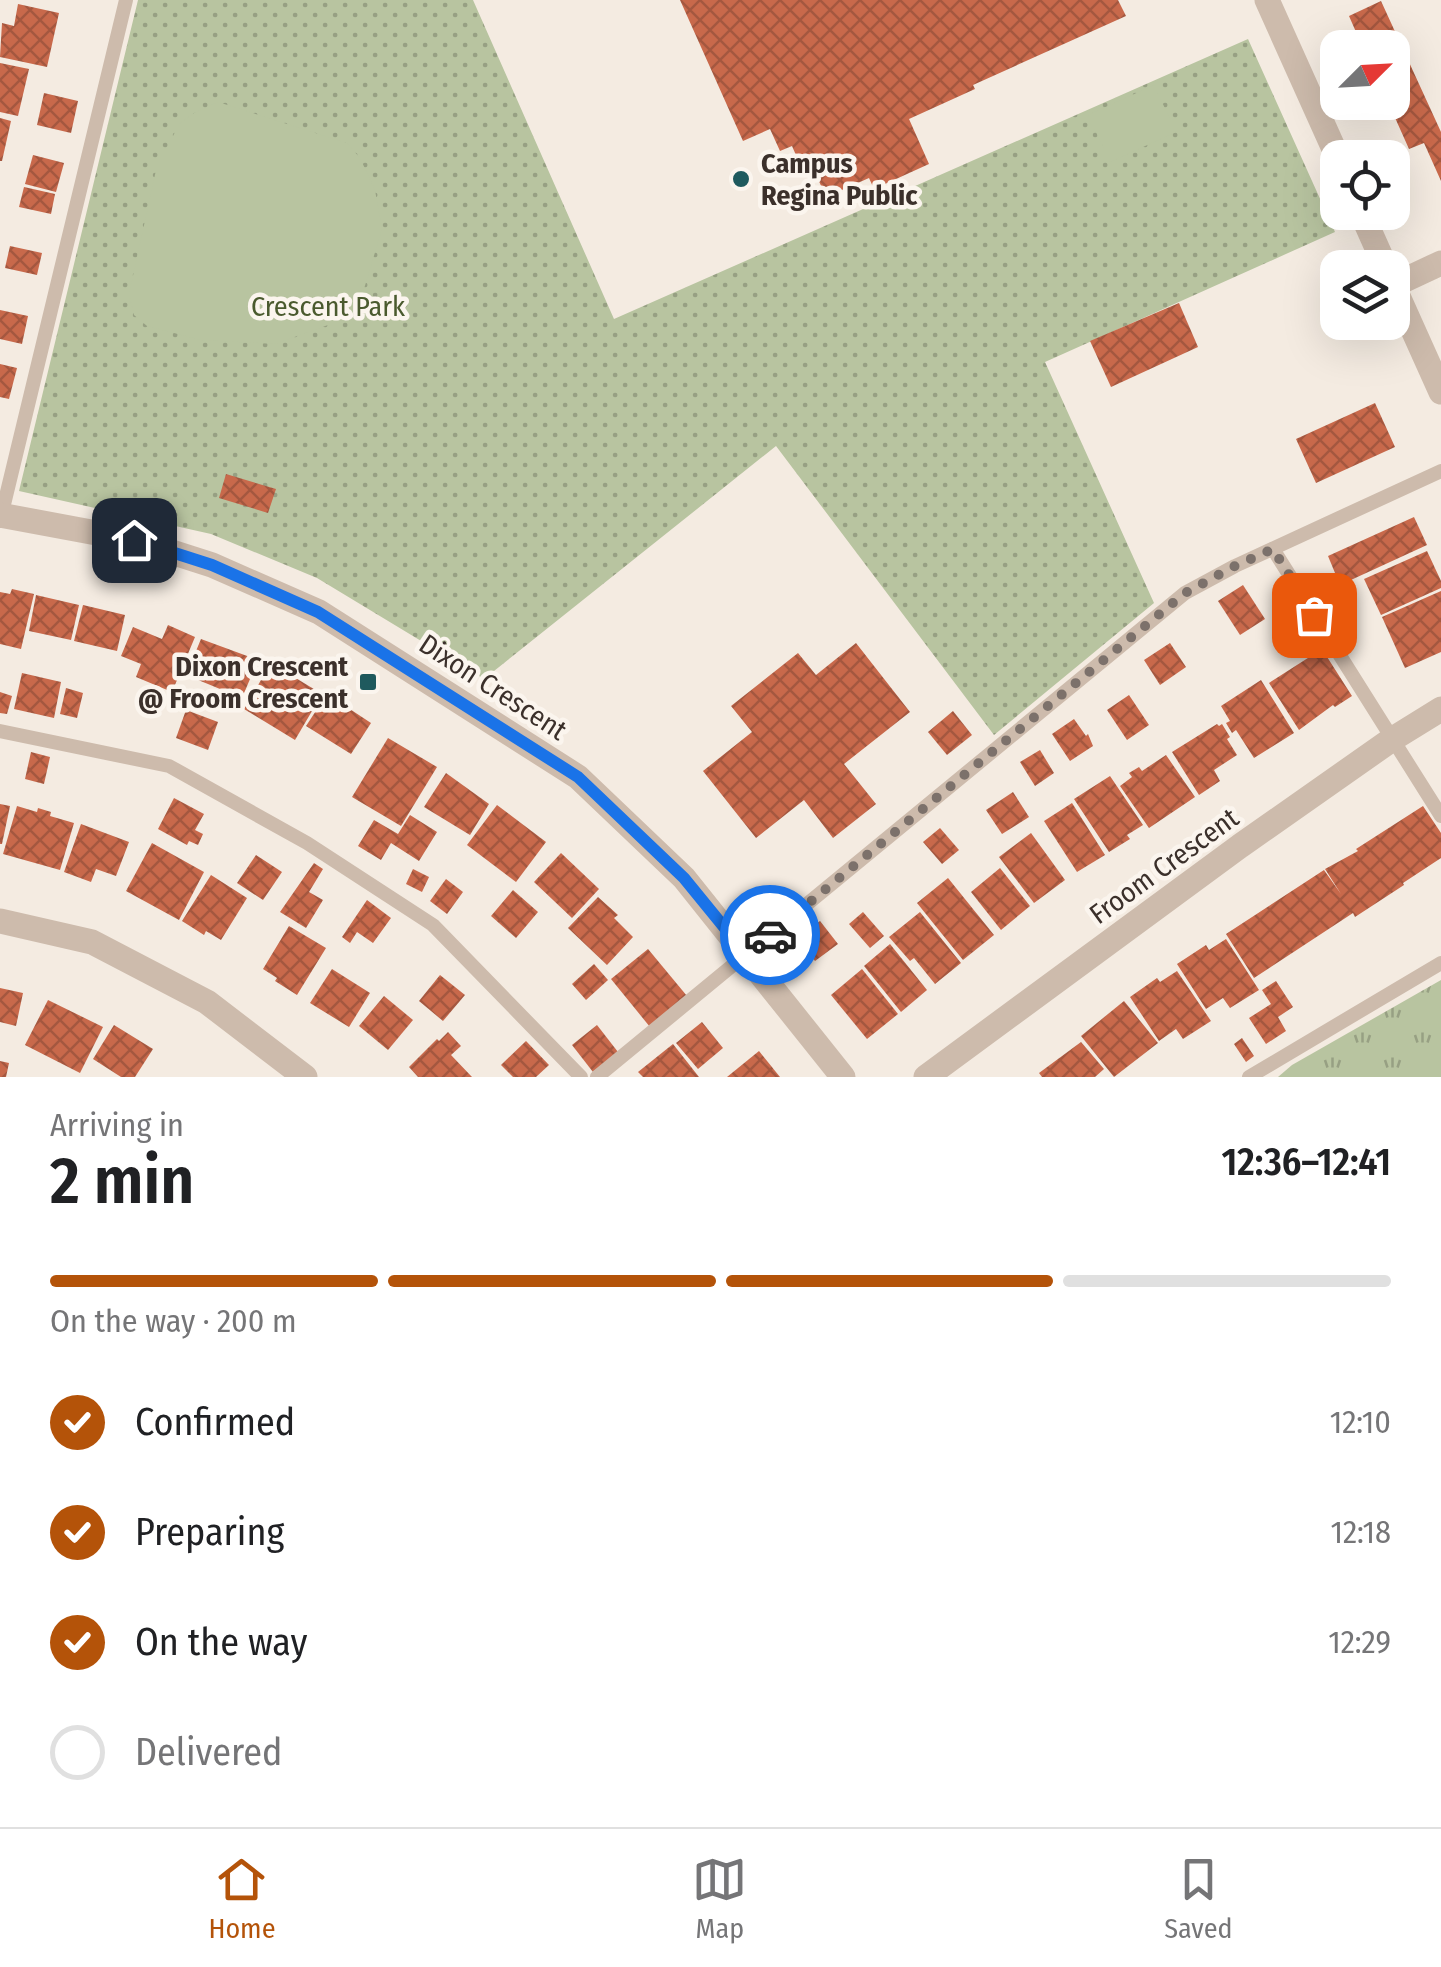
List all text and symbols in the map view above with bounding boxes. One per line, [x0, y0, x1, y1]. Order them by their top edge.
north arrow [1320, 30, 1410, 120]
map controls [1320, 30, 1410, 340]
button: locate [1320, 140, 1410, 230]
place label: Campus Regina Public [761, 147, 918, 212]
marker: Campus Regina Public [730, 168, 752, 190]
button: layers [1320, 250, 1410, 340]
park label: Crescent Park [251, 290, 406, 323]
pin [92, 498, 177, 583]
icon: home [107, 513, 162, 568]
pin [1272, 573, 1357, 658]
icon: bag [1287, 588, 1342, 643]
street label: Dixon Crescent [413, 627, 574, 747]
place label: Dixon Crescent @ Froom Crescent [138, 650, 349, 715]
marker: Dixon Crescent @ Froom Crescent [357, 671, 379, 693]
street label: Froom Crescent [1083, 801, 1245, 931]
courier [720, 885, 820, 985]
icon: car [743, 908, 798, 963]
text: Arriving in [50, 1106, 184, 1144]
text: 12:36–12:41 [1221, 1139, 1391, 1185]
text: 2 min [50, 1142, 194, 1220]
text: On the way · 200 m [50, 1302, 297, 1340]
icon: check [50, 1395, 105, 1450]
text: Confirmed [135, 1399, 295, 1445]
text: 12:10 [1330, 1403, 1391, 1441]
icon: check [50, 1505, 105, 1560]
text: Preparing [135, 1509, 284, 1555]
text: 12:18 [1330, 1513, 1391, 1551]
icon: check [50, 1615, 105, 1670]
text: On the way [135, 1619, 307, 1665]
text: 12:29 [1328, 1623, 1391, 1661]
text: Delivered [135, 1729, 282, 1775]
tab: Home [208, 1852, 275, 1945]
tab: Map [692, 1852, 747, 1945]
tab: Saved [1164, 1852, 1233, 1945]

